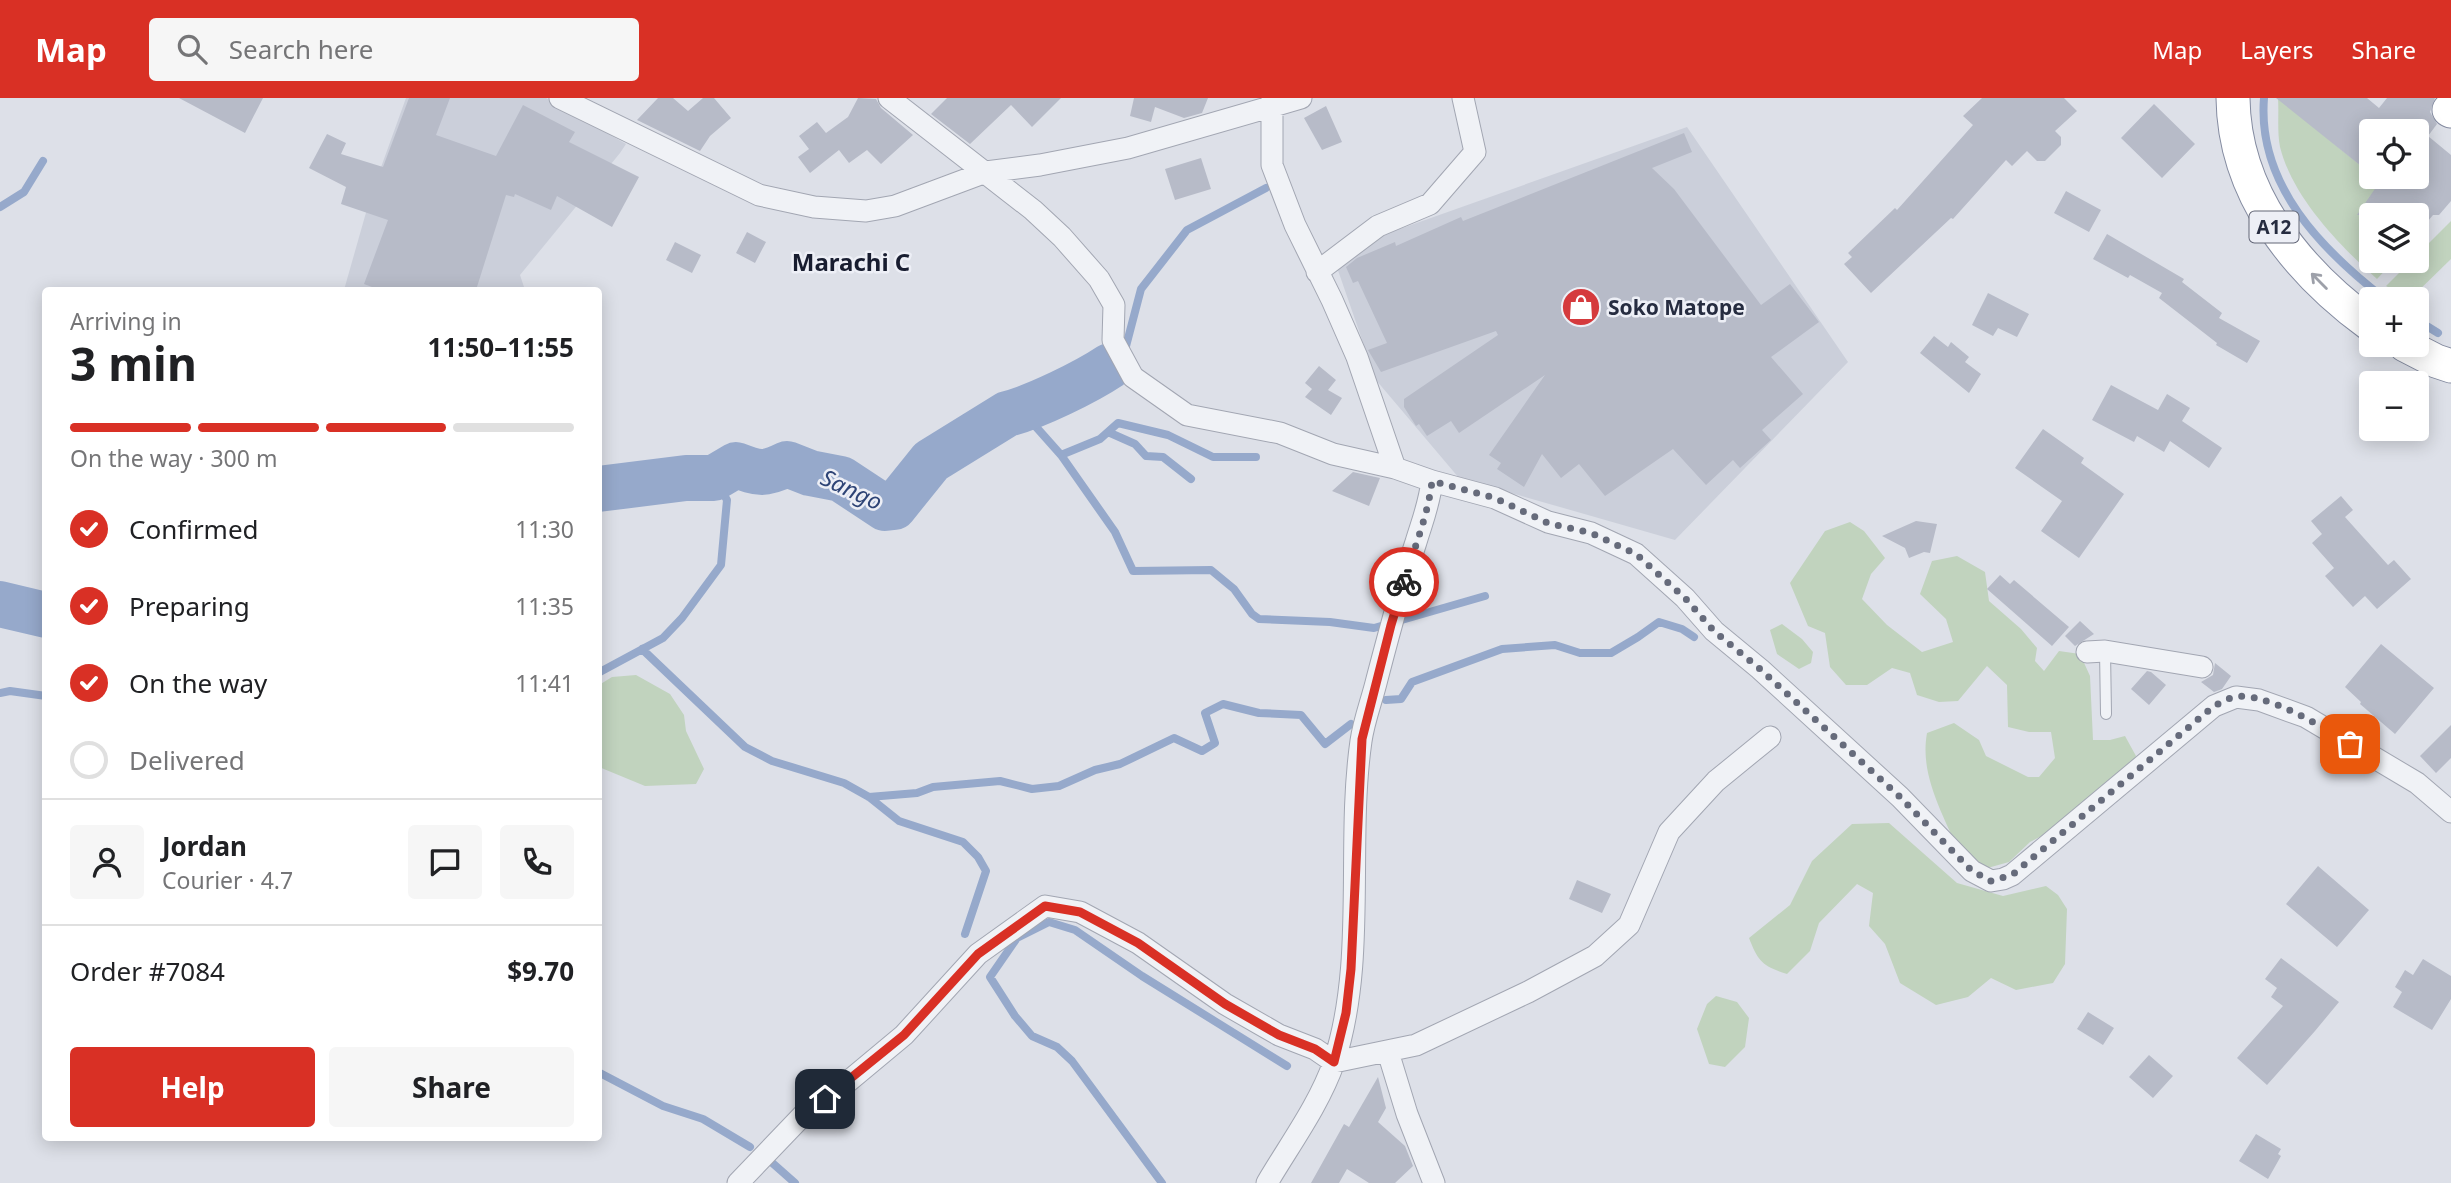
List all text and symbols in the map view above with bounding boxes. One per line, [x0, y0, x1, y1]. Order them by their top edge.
search box [149, 18, 639, 81]
text: Map [35, 27, 107, 72]
icon: search [173, 30, 211, 68]
text: Search here [229, 31, 373, 67]
text: Map [2152, 33, 2202, 66]
text: Layers [2240, 33, 2314, 66]
text: Share [2352, 33, 2416, 66]
map controls [2359, 119, 2429, 441]
button: locate [2359, 119, 2429, 189]
button: layers [2359, 203, 2429, 273]
road number: A12 [2250, 211, 2298, 242]
district label: Marachi C [792, 245, 910, 278]
one-way arrow [2311, 272, 2328, 289]
shop icon: Soko Matope [1560, 286, 1602, 328]
button: + [2359, 287, 2429, 357]
place label: Soko Matope [1608, 293, 1745, 321]
text: Arriving in [70, 305, 182, 337]
text: 11:50–11:55 [427, 329, 574, 365]
text: 3 min [70, 332, 197, 394]
button: − [2359, 371, 2429, 441]
text: On the way · 300 m [70, 442, 277, 474]
water label: Sango [816, 461, 888, 517]
icon: check [70, 510, 108, 548]
text: Confirmed [129, 511, 259, 547]
text: 11:30 [515, 513, 574, 545]
courier [1369, 547, 1439, 617]
icon: bike [1385, 563, 1423, 601]
icon: check [70, 587, 108, 625]
text: Preparing [129, 588, 250, 624]
text: 11:35 [515, 590, 574, 622]
icon: check [70, 664, 108, 702]
text: On the way [129, 665, 267, 701]
text: 11:41 [515, 667, 574, 699]
pin [2320, 714, 2380, 774]
icon: bag [2331, 725, 2369, 763]
text: Delivered [129, 742, 245, 778]
button: person [70, 825, 144, 899]
button: chat [408, 825, 482, 899]
button: phone [500, 825, 574, 899]
text: Jordan [162, 828, 247, 864]
text: Courier · 4.7 [162, 864, 293, 896]
text: Order #7084 [70, 953, 225, 989]
text: $9.70 [507, 953, 574, 989]
button: Help [70, 1047, 315, 1127]
button: Share [329, 1047, 574, 1127]
pin [795, 1069, 855, 1129]
icon: home [806, 1080, 844, 1118]

